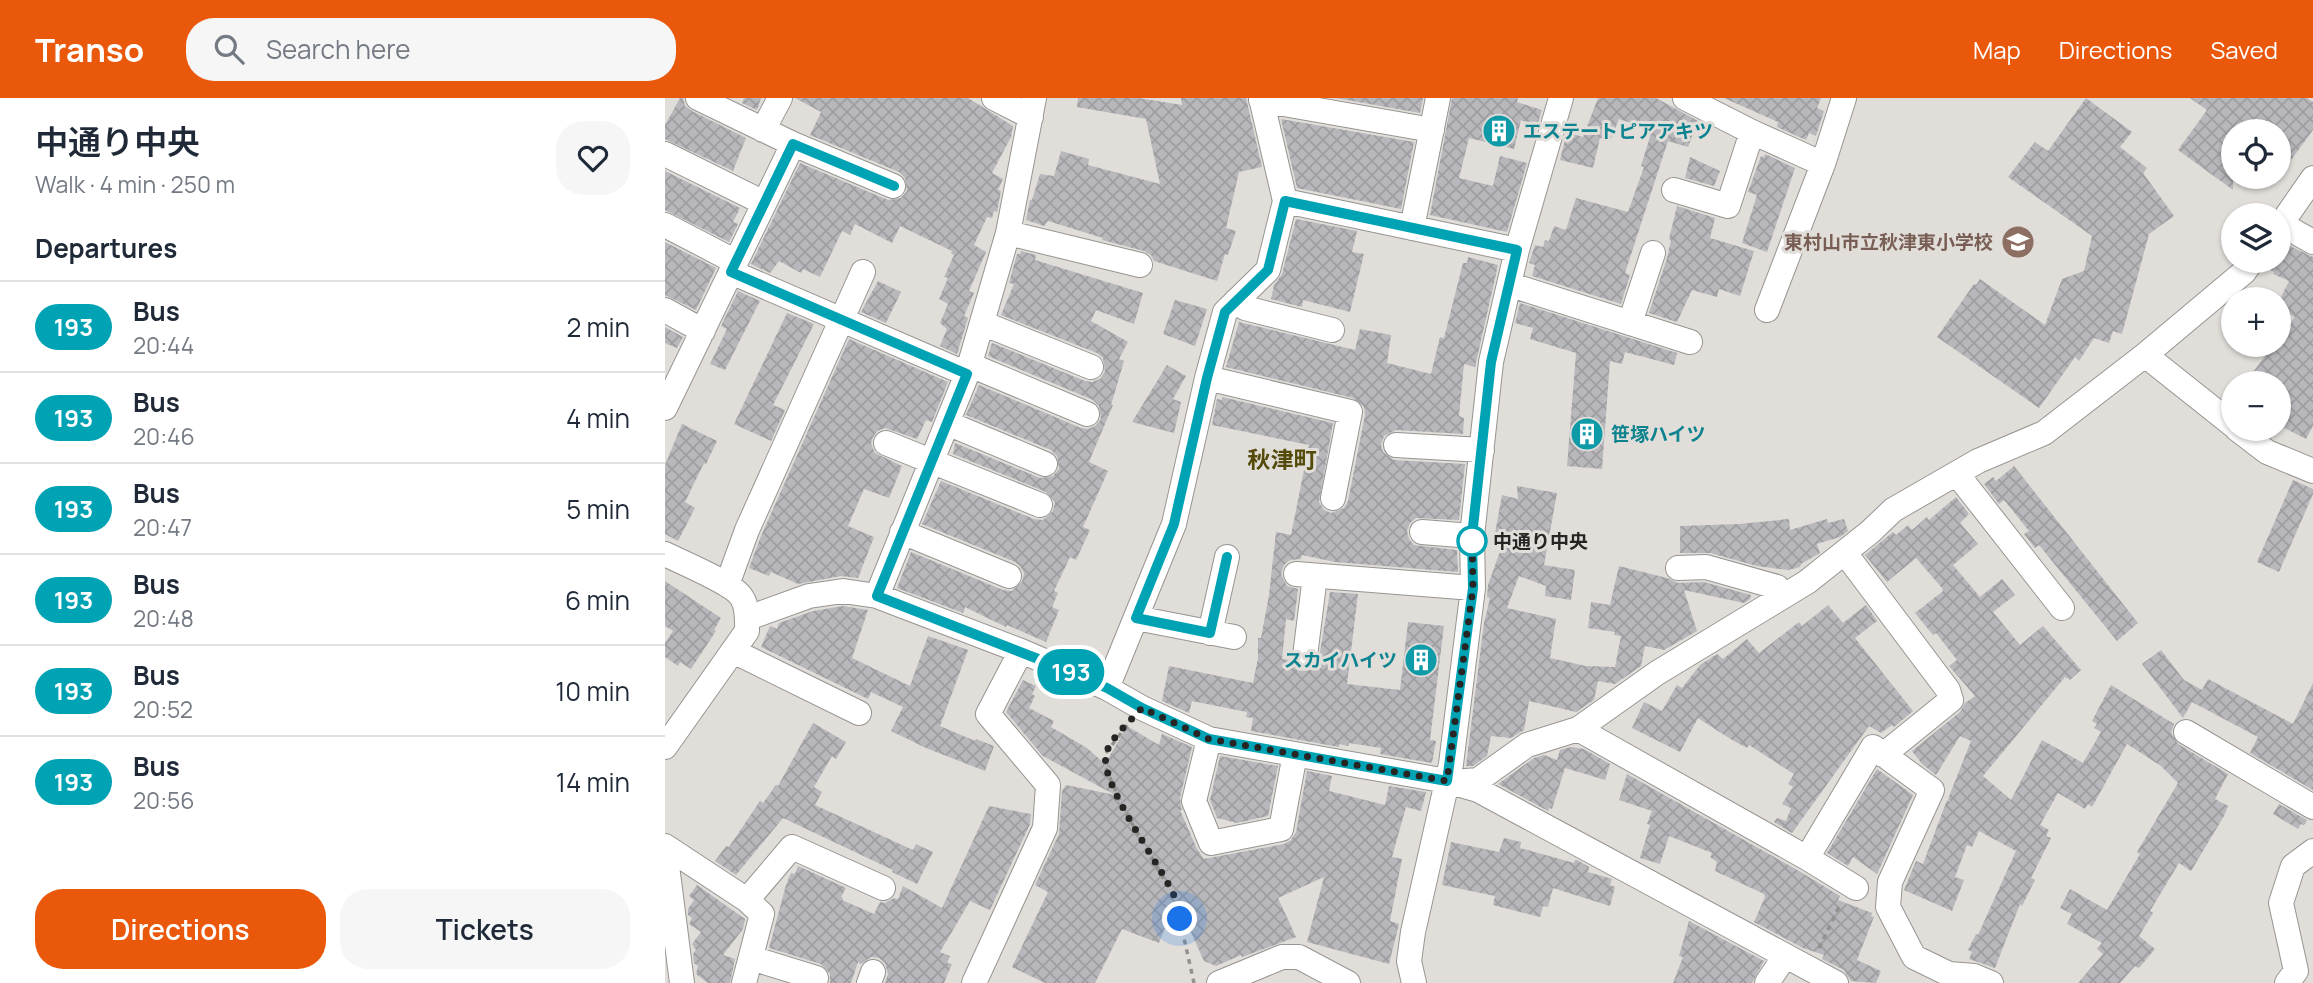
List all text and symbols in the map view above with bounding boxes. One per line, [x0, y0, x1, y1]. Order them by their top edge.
search box [186, 18, 676, 81]
text: Transo [35, 27, 144, 72]
icon: search [210, 30, 248, 68]
text: Search here [266, 31, 411, 67]
text: Map [1973, 33, 2021, 66]
text: Directions [2059, 33, 2172, 66]
text: Saved [2210, 33, 2278, 66]
building icon: エステートピアアキツ [1480, 112, 1518, 150]
place label: エステートピアアキツ [1523, 118, 1713, 144]
text: 中通り中央 [35, 119, 200, 164]
map controls [2221, 119, 2291, 441]
button: locate [2221, 119, 2291, 189]
button: heart [556, 121, 630, 195]
text: Walk · 4 min · 250 m [35, 168, 235, 200]
button: layers [2221, 203, 2291, 273]
school or university icon: 東村山市立秋津東小学校 [1999, 223, 2037, 261]
place label: 東村山市立秋津東小学校 [1784, 229, 1993, 255]
text: Departures [35, 230, 177, 266]
button: + [2221, 287, 2291, 357]
text: Bus [133, 293, 180, 329]
text: 2 min [566, 309, 630, 345]
text: 193 [54, 310, 93, 343]
text: 20:44 [133, 329, 194, 361]
button: − [2221, 371, 2291, 441]
text: Bus [133, 384, 180, 420]
text: 4 min [566, 400, 630, 436]
text: 193 [54, 401, 93, 434]
building icon: 笹塚ハイツ [1568, 415, 1606, 453]
text: 20:46 [133, 420, 195, 452]
place label: 笹塚ハイツ [1611, 421, 1706, 447]
district label: 秋津町 [1248, 443, 1317, 475]
text: Bus [133, 475, 180, 511]
text: 5 min [566, 491, 630, 527]
text: 193 [54, 492, 93, 525]
text: 20:47 [133, 511, 192, 543]
marker: 中通り中央 [1457, 526, 1487, 556]
place label: 中通り中央 [1493, 528, 1588, 554]
text: Bus [133, 566, 180, 602]
text: 6 min [565, 582, 630, 618]
text: 193 [54, 583, 93, 616]
text: 20:48 [133, 602, 194, 634]
building icon: スカイハイツ [1402, 641, 1440, 679]
place label: スカイハイツ [1284, 647, 1397, 673]
line badge: 193 [1031, 649, 1111, 695]
text: 193 [1051, 655, 1091, 688]
text: Bus [133, 657, 180, 693]
text: 10 min [555, 673, 630, 709]
text: 193 [54, 674, 93, 707]
text: 20:52 [133, 693, 193, 725]
text: Bus [133, 748, 180, 784]
text: 14 min [556, 764, 630, 800]
text: 193 [54, 765, 93, 798]
text: 20:56 [133, 784, 195, 816]
button: Directions [35, 889, 326, 969]
button: Tickets [340, 889, 630, 969]
your location [1162, 901, 1197, 936]

